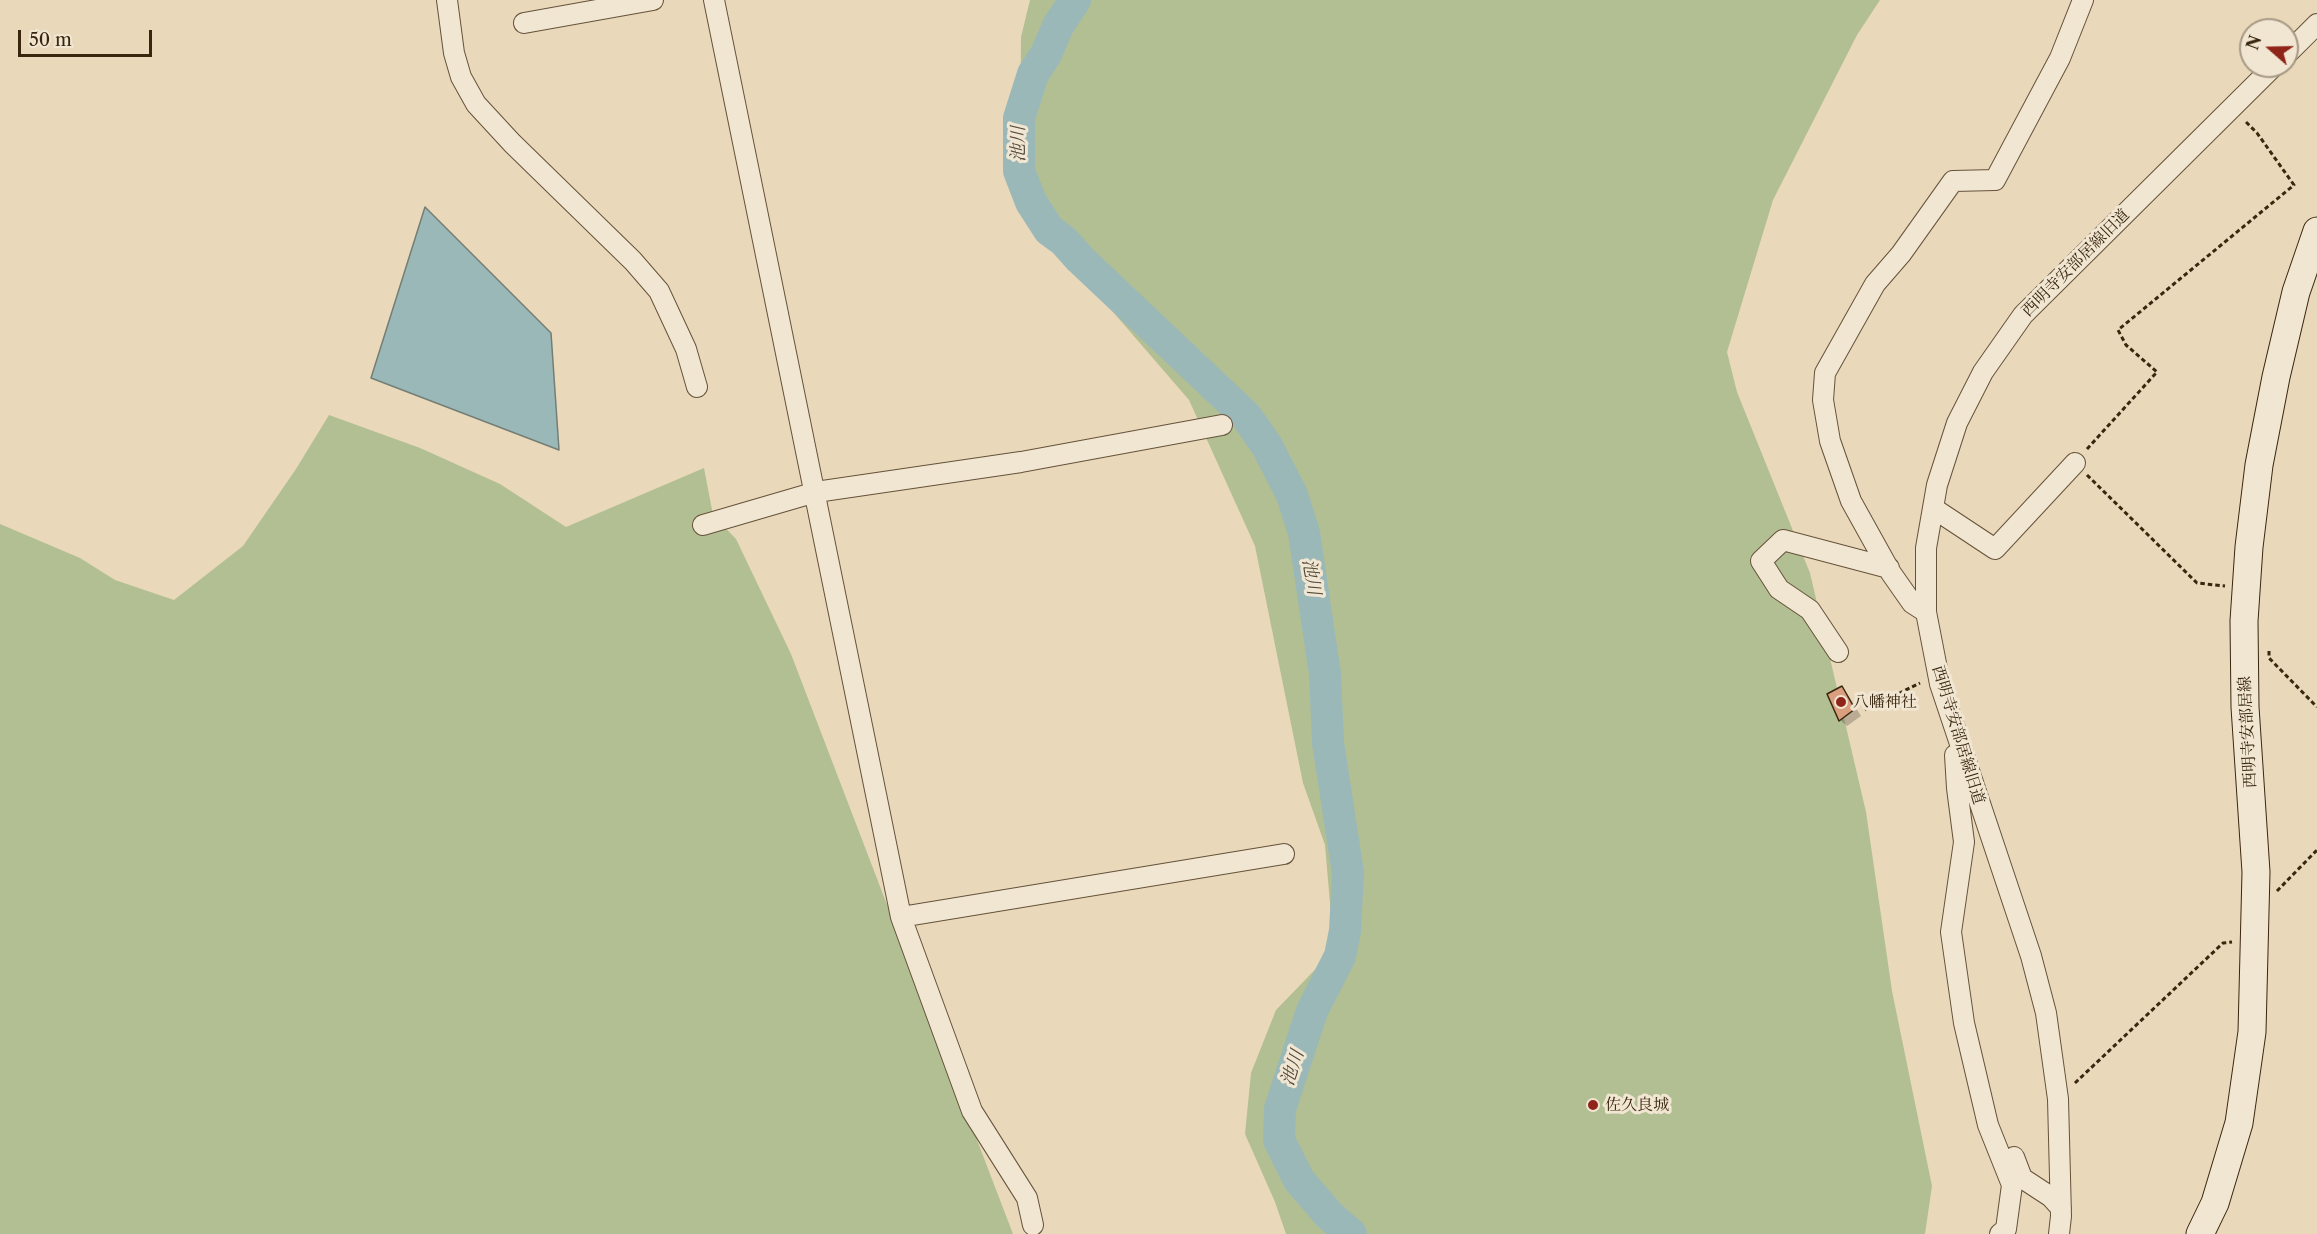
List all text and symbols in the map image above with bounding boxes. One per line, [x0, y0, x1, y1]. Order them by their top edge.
scale bar [21, 18, 154, 56]
north arrow [2239, 18, 2299, 78]
text: 50 m [29, 29, 72, 51]
text: N [2242, 33, 2266, 52]
water label: 池川 [1008, 126, 1030, 162]
street label: 西明寺安部居線旧道 [2018, 205, 2134, 321]
water label: 池川 [1298, 558, 1324, 596]
street label: 西明寺安部居線旧道 [1928, 663, 1988, 807]
street label: 西明寺安部居線 [2235, 676, 2261, 788]
place label: 八幡神社 [1853, 692, 1917, 712]
marker: 八幡神社 [1834, 695, 1848, 709]
water label: 池川 [1277, 1048, 1309, 1088]
place label: 佐久良城 [1605, 1095, 1669, 1115]
marker: 佐久良城 [1586, 1098, 1600, 1112]

